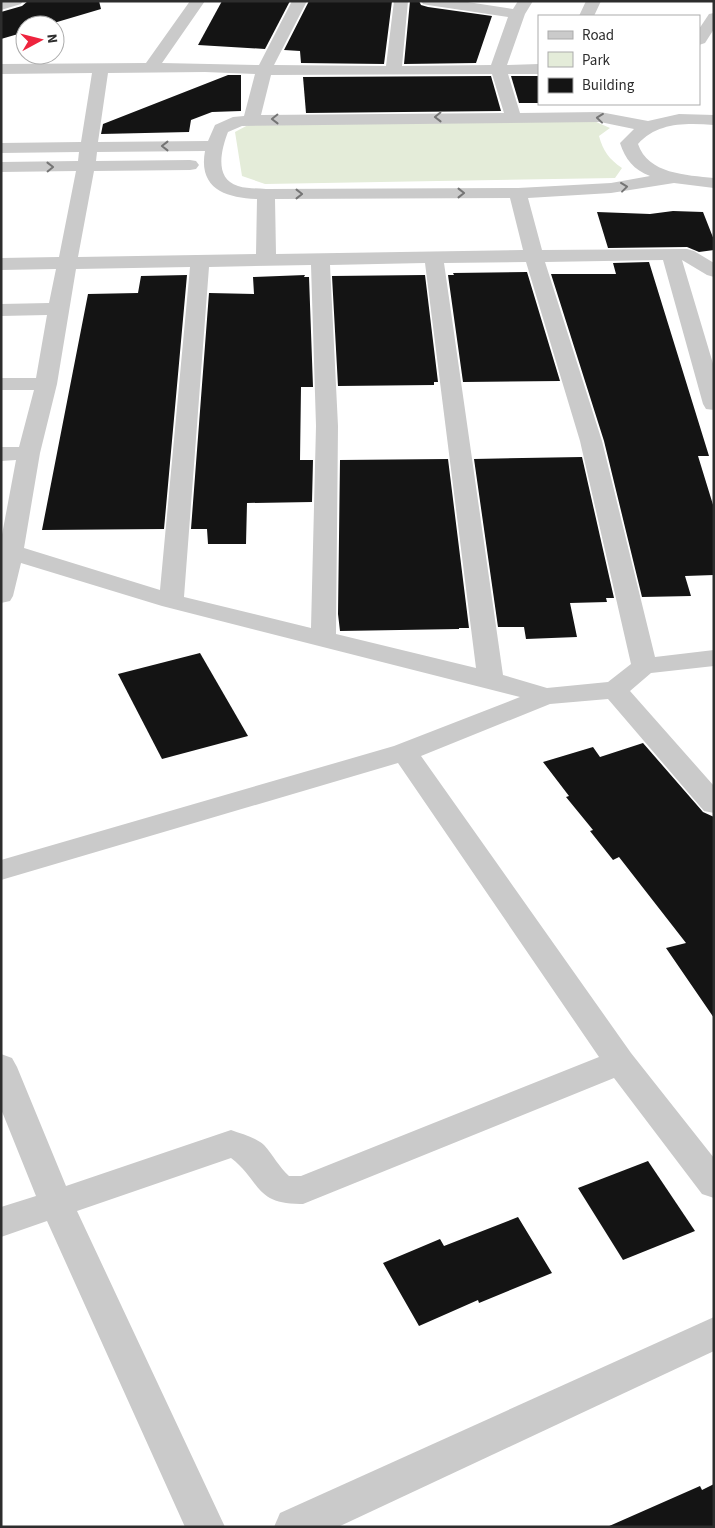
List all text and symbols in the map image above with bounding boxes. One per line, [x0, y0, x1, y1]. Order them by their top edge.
north arrow [15, 15, 65, 65]
legend [538, 15, 700, 105]
text: Road [582, 25, 614, 46]
text: N [41, 33, 62, 44]
text: Park [582, 50, 611, 71]
text: Building [582, 75, 635, 96]
one-way arrow [433, 112, 441, 122]
one-way arrow [596, 113, 604, 124]
one-way arrow [271, 114, 278, 124]
one-way arrow [160, 141, 168, 151]
one-way arrow [46, 162, 54, 172]
one-way arrow [620, 182, 628, 193]
one-way arrow [458, 188, 466, 198]
one-way arrow [296, 189, 303, 199]

